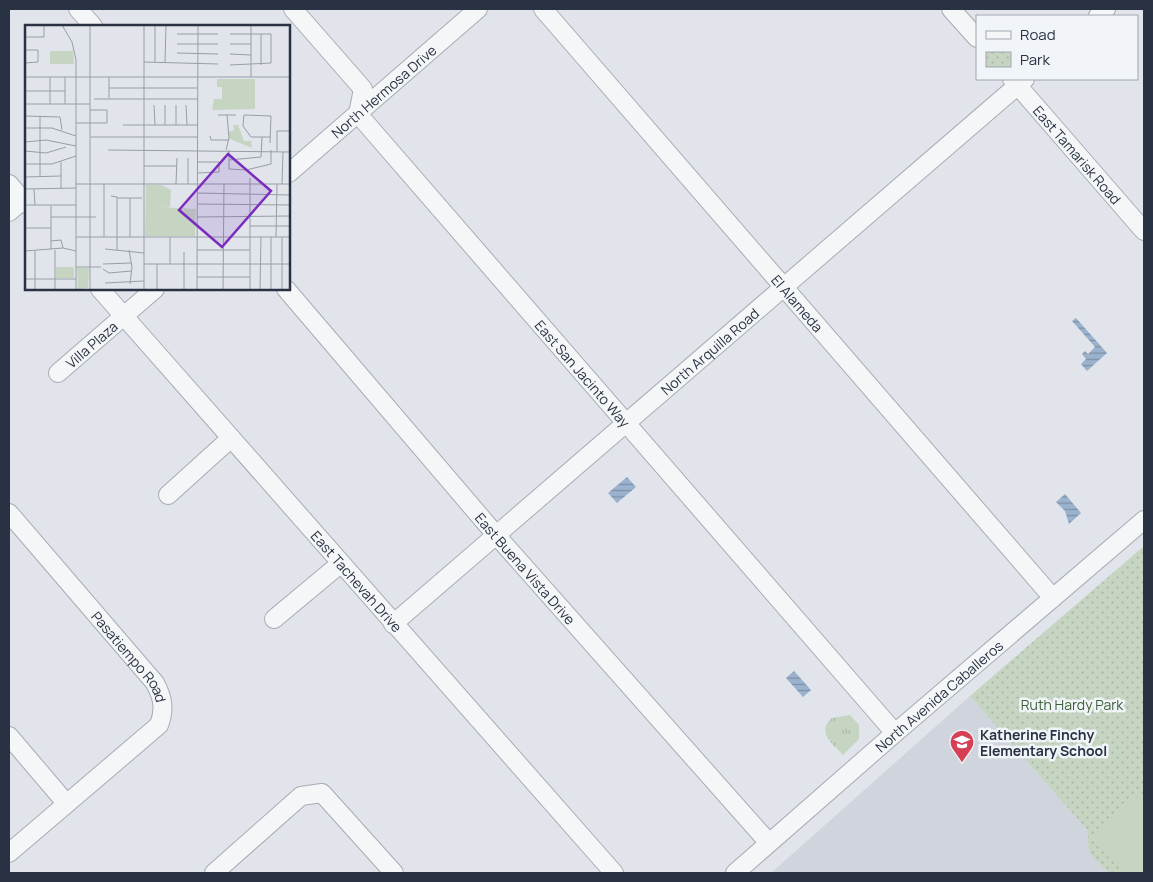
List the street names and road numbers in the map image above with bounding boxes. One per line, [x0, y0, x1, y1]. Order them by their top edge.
street label: North Hermosa Drive [327, 40, 440, 142]
street label: East Tamarisk Road [1029, 101, 1126, 208]
street label: El Alameda [768, 270, 828, 336]
street label: North Arquilla Road [656, 303, 763, 399]
street label: Villa Plaza [61, 316, 121, 372]
street label: East San Jacinto Way [531, 316, 635, 431]
street label: East Buena Vista Drive [471, 508, 580, 628]
street label: East Tachevah Drive [307, 526, 407, 636]
street label: Pasatiempo Road [88, 607, 171, 704]
street label: North Avenida Caballeros [871, 636, 1007, 756]

